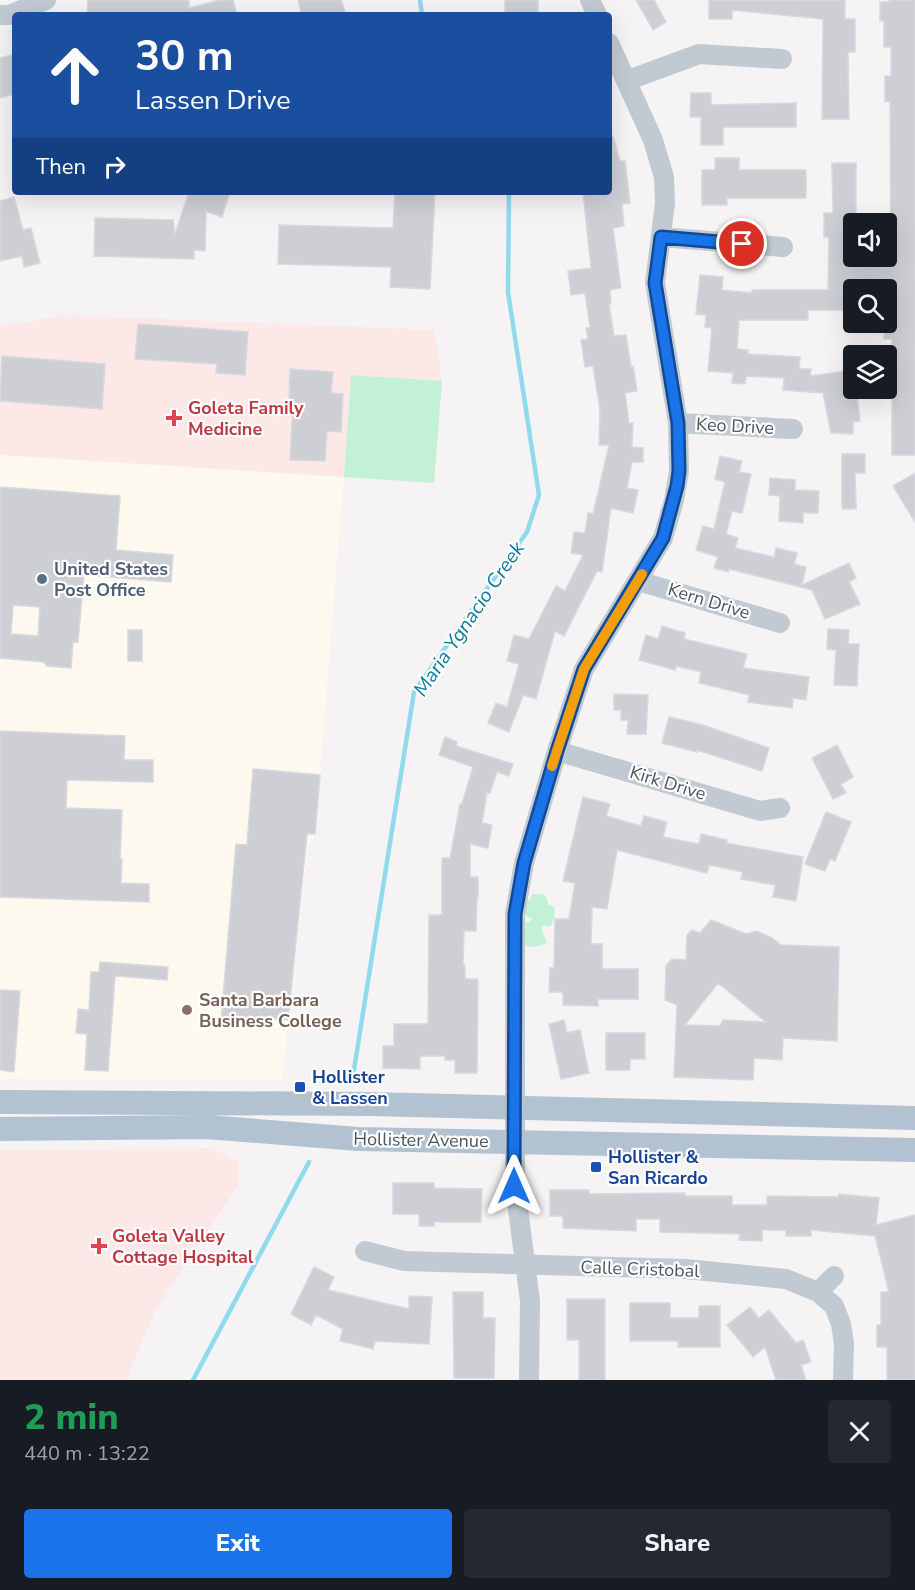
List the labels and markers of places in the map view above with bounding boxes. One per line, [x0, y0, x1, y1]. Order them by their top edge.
pin [716, 218, 767, 269]
place label: Goleta Family Medicine [188, 396, 304, 441]
marker: Goleta Family Medicine [165, 409, 183, 427]
place label: United States Post Office [54, 557, 168, 602]
marker: United States Post Office [35, 572, 49, 586]
place label: Santa Barbara Business College [199, 988, 342, 1033]
marker: Santa Barbara Business College [180, 1003, 194, 1017]
place label: Hollister & Lassen [312, 1065, 388, 1110]
marker: Hollister & Lassen [293, 1080, 307, 1094]
place label: Hollister & San Ricardo [608, 1145, 708, 1190]
marker: Hollister & San Ricardo [589, 1160, 603, 1174]
place label: Goleta Valley Cottage Hospital [112, 1224, 254, 1269]
marker: Goleta Valley Cottage Hospital [90, 1237, 108, 1255]

